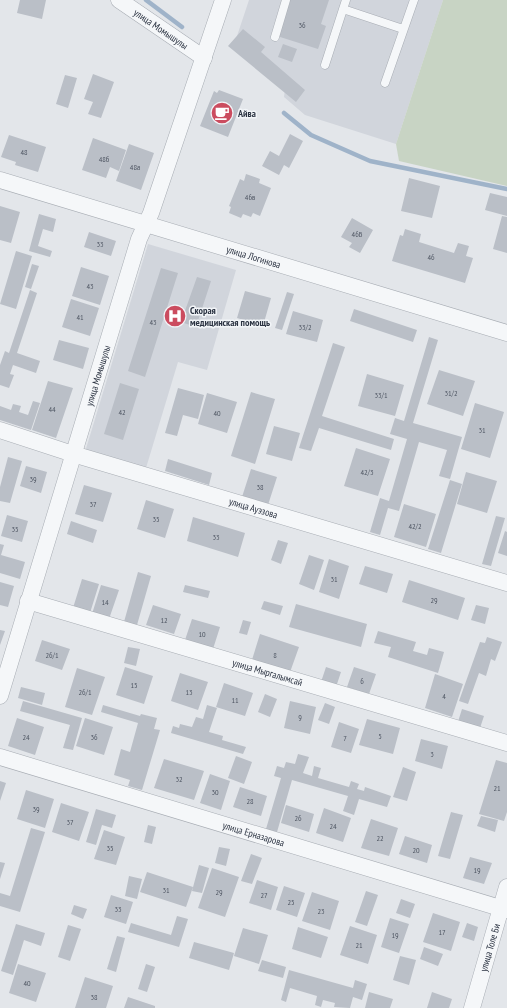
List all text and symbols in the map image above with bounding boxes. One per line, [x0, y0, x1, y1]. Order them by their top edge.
street label: улица Момышулы [131, 6, 191, 52]
house number: 36 [298, 20, 306, 30]
cafe icon: Айва [209, 100, 235, 126]
place label: Айва [237, 107, 256, 120]
house number: 48 [20, 147, 28, 157]
house number: 48б [99, 154, 110, 164]
house number: 48а [130, 162, 140, 172]
house number: 46в [245, 192, 255, 202]
house number: 46Б [352, 229, 363, 239]
house number: 33 [96, 239, 104, 249]
street label: улица Логинова [225, 242, 282, 271]
house number: 46 [427, 252, 435, 262]
house number: 43 [86, 281, 94, 291]
hospital icon: Скорая медицинская помощь [162, 303, 188, 329]
place label: Скорая медицинская помощь [190, 304, 270, 329]
house number: 41 [76, 312, 84, 322]
house number: 43 [149, 317, 157, 327]
house number: 33/2 [298, 322, 312, 332]
street label: улица Момышулы [82, 343, 113, 408]
house number: 31/2 [444, 388, 458, 398]
house number: 33/1 [374, 390, 388, 400]
house number: 44 [48, 404, 56, 414]
house number: 42 [118, 407, 126, 417]
house number: 40 [213, 408, 221, 418]
house number: 31 [478, 425, 486, 435]
house number: 42/3 [360, 467, 374, 477]
house number: 39 [29, 474, 37, 484]
house number: 38 [256, 482, 264, 492]
street label: улица Ауэзова [227, 494, 279, 521]
house number: 37 [89, 499, 97, 509]
house number: 35 [152, 514, 160, 524]
house number: 42/2 [408, 521, 422, 531]
house number: 35 [11, 524, 19, 534]
house number: 33 [212, 532, 220, 542]
house number: 31 [330, 574, 338, 584]
house number: 29 [430, 595, 438, 605]
house number: 14 [101, 597, 109, 607]
house number: 12 [160, 615, 168, 625]
house number: 10 [198, 629, 206, 639]
house number: 26/1 [45, 650, 59, 660]
house number: 8 [273, 650, 277, 660]
street label: улица Мыргалымсай [231, 656, 304, 689]
house number: 6 [360, 676, 364, 686]
house number: 15 [130, 680, 138, 690]
house number: 26/1 [78, 687, 92, 697]
house number: 13 [185, 687, 193, 697]
house number: 4 [442, 691, 446, 701]
house number: 11 [231, 695, 239, 705]
house number: 9 [298, 712, 302, 722]
house number: 5 [378, 731, 382, 741]
house number: 24 [22, 732, 30, 742]
house number: 36 [90, 732, 98, 742]
house number: 7 [343, 733, 347, 743]
house number: 3 [430, 749, 434, 759]
house number: 32 [175, 774, 183, 784]
house number: 21 [493, 783, 501, 793]
house number: 30 [211, 787, 219, 797]
house number: 28 [246, 796, 254, 806]
house number: 39 [32, 804, 40, 814]
house number: 26 [294, 813, 302, 823]
house number: 37 [66, 817, 74, 827]
street label: улица Ерназарова [221, 818, 286, 849]
house number: 24 [329, 821, 337, 831]
house number: 22 [376, 833, 384, 843]
house number: 35 [106, 843, 114, 853]
house number: 20 [412, 845, 420, 855]
house number: 19 [473, 865, 481, 875]
house number: 31 [162, 885, 170, 895]
house number: 29 [215, 887, 223, 897]
house number: 27 [260, 890, 268, 900]
house number: 25 [287, 897, 295, 907]
house number: 33 [114, 904, 122, 914]
house number: 23 [317, 906, 325, 916]
street label: улица Толе Би [476, 922, 503, 973]
house number: 17 [438, 927, 446, 937]
house number: 19 [391, 930, 399, 940]
house number: 21 [355, 940, 363, 950]
house number: 40 [23, 978, 31, 988]
house number: 38 [90, 992, 98, 1002]

